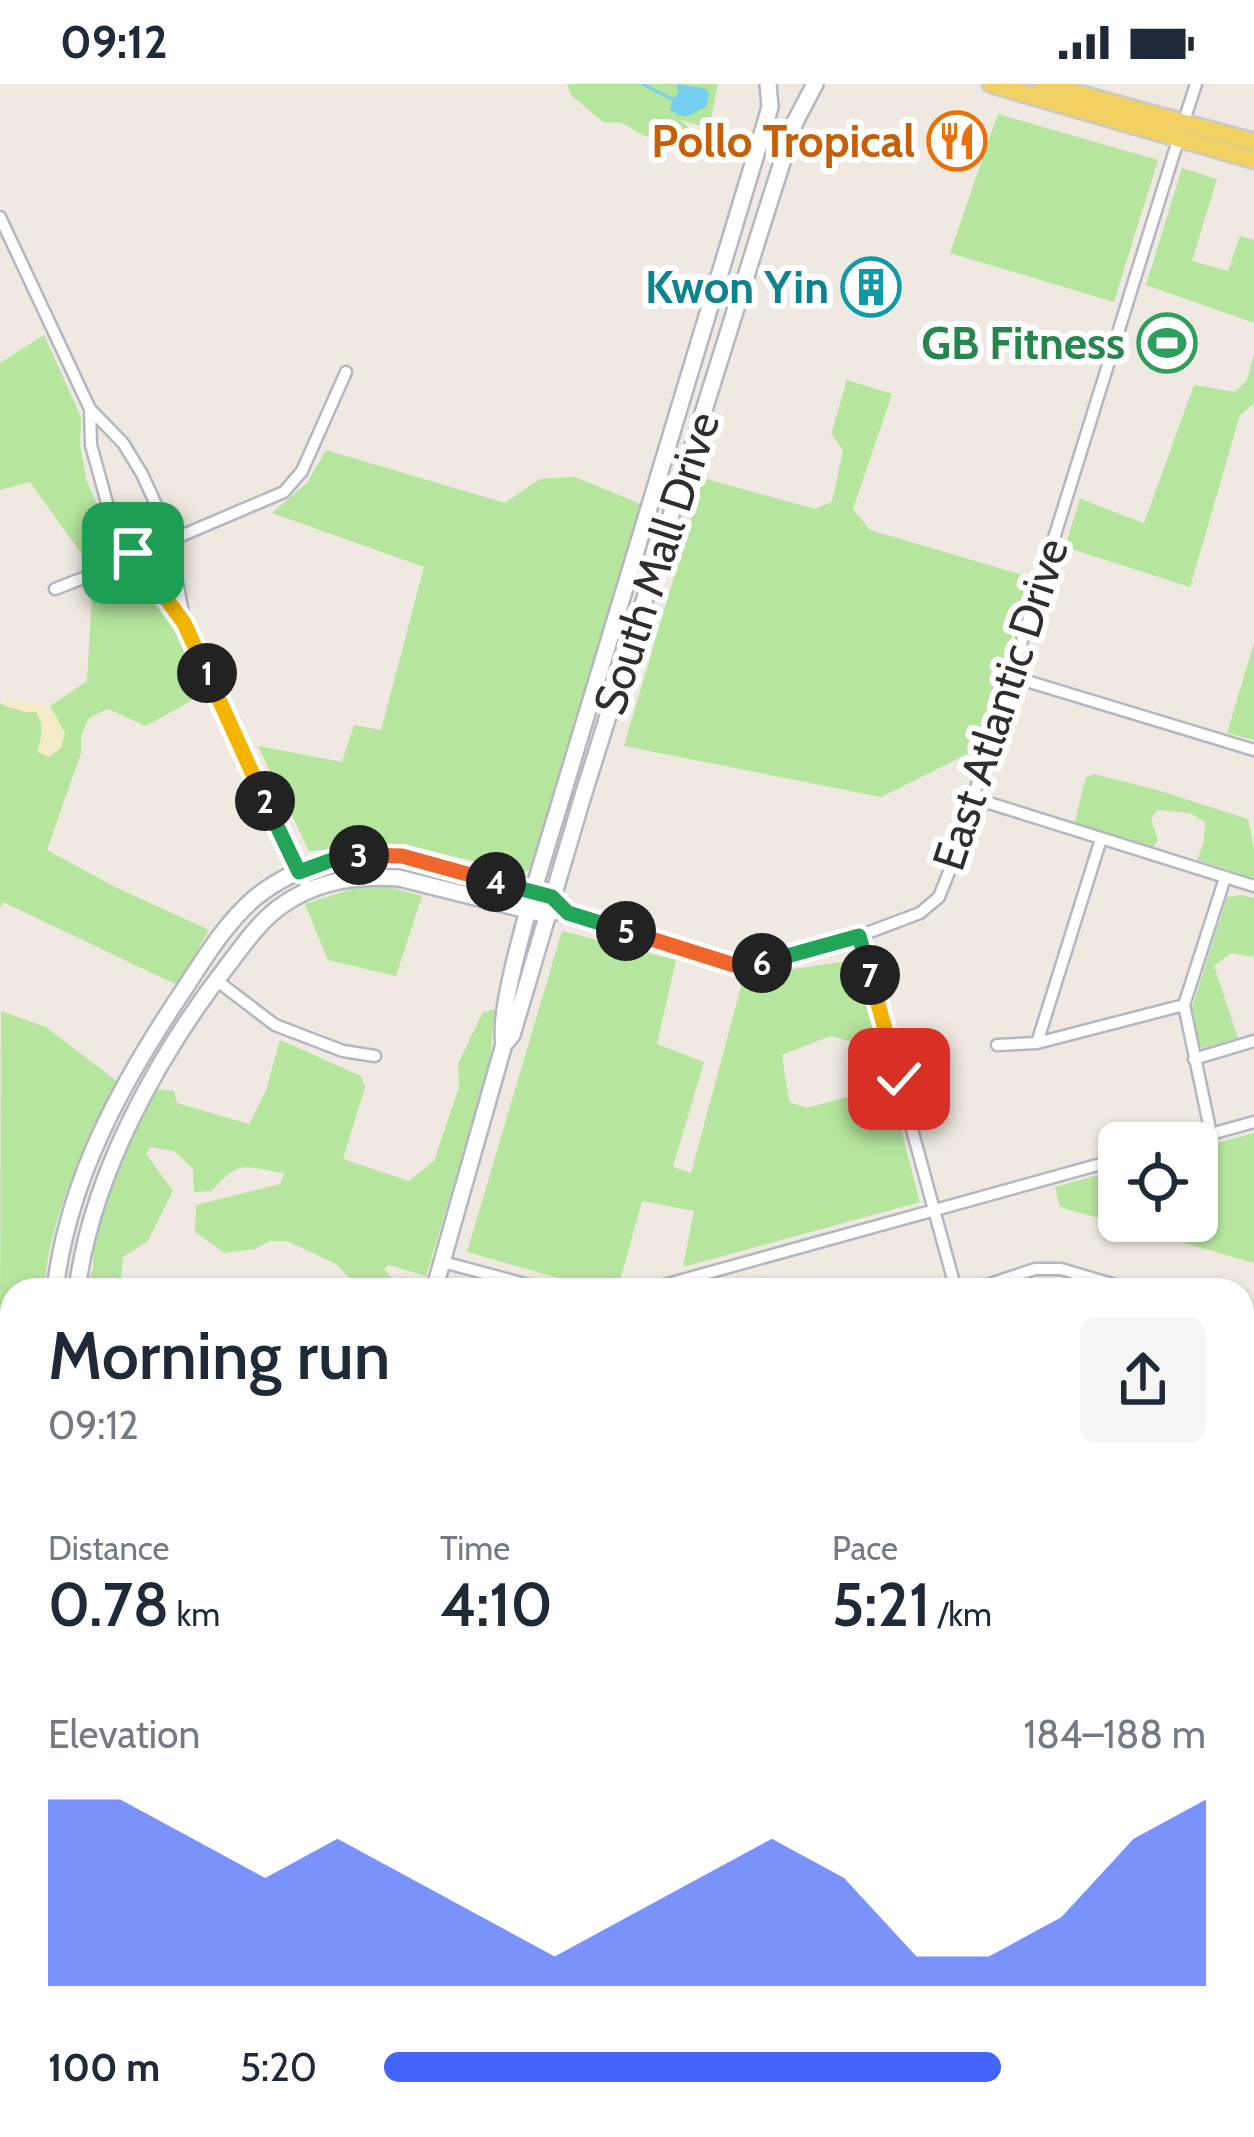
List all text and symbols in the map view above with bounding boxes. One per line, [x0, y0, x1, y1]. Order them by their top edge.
text: 09:12 [60, 15, 167, 69]
restaurant icon: Pollo Tropical [926, 110, 988, 172]
place label: Pollo Tropical [651, 114, 915, 168]
building icon: Kwon Yin [840, 256, 902, 318]
place label: Kwon Yin [645, 260, 829, 314]
sports icon: GB Fitness [1136, 312, 1198, 374]
place label: GB Fitness [921, 316, 1125, 370]
street label: South Mall Drive [582, 405, 730, 721]
pin [82, 502, 184, 604]
icon: arrive [100, 520, 166, 586]
street label: East Atlantic Drive [921, 531, 1079, 877]
pin: 1 [177, 643, 237, 703]
text: 1 [201, 653, 213, 693]
pin: 2 [235, 771, 295, 831]
text: 2 [256, 781, 274, 821]
pin: 3 [329, 825, 389, 885]
text: 3 [350, 835, 368, 875]
pin: 4 [466, 852, 526, 912]
text: 4 [486, 862, 506, 902]
pin: 5 [596, 901, 656, 961]
text: 5 [617, 911, 635, 951]
pin: 6 [732, 933, 792, 993]
text: 6 [753, 943, 771, 983]
pin: 7 [840, 945, 900, 1005]
text: 7 [862, 955, 878, 995]
pin [848, 1028, 950, 1130]
icon: check [866, 1046, 932, 1112]
map controls [1098, 1122, 1218, 1242]
button: locate [1098, 1122, 1218, 1242]
text: Morning run [48, 1315, 390, 1396]
button: share [1080, 1317, 1206, 1443]
text: 09:12 [48, 1401, 139, 1449]
text: Distance [48, 1528, 169, 1568]
text: Time [440, 1528, 510, 1568]
text: Pace [832, 1528, 898, 1568]
text: 0.78 [48, 1568, 169, 1641]
text: 4:10 [440, 1568, 553, 1641]
text: 5:21 [832, 1568, 930, 1641]
text: km [169, 1594, 220, 1634]
text: /km [930, 1594, 992, 1634]
text: Elevation [48, 1710, 200, 1758]
text: 184–188 m [1024, 1710, 1206, 1758]
text: 100 m [48, 2043, 160, 2091]
text: 5:20 [240, 2043, 317, 2091]

